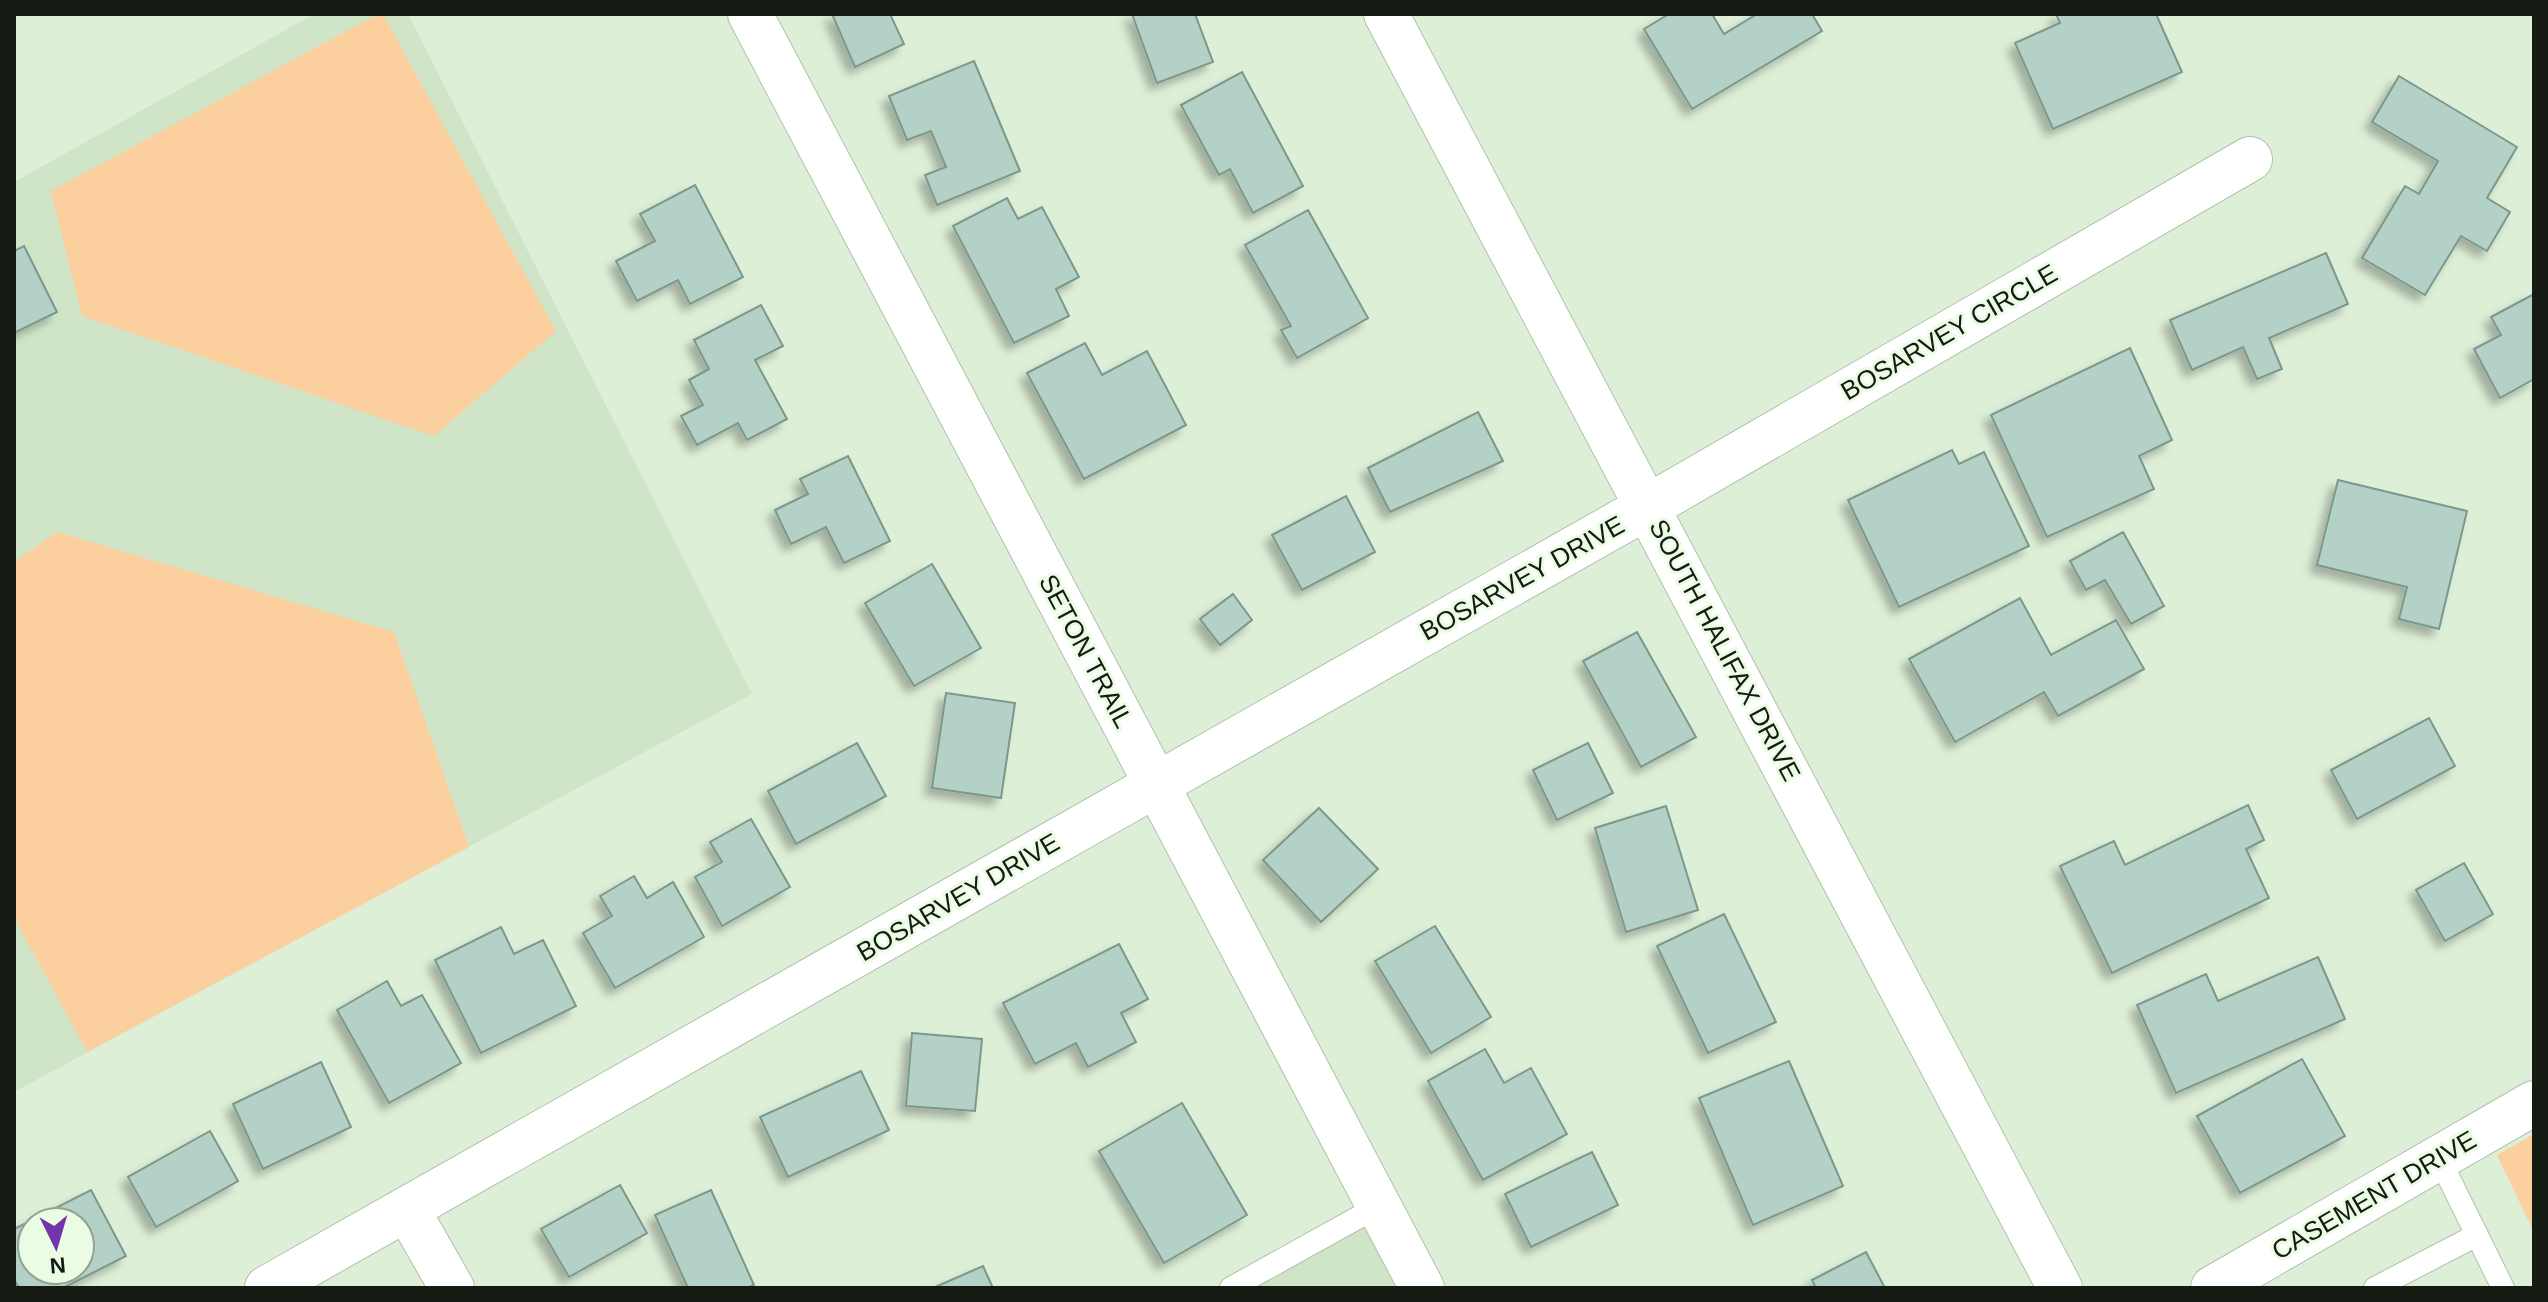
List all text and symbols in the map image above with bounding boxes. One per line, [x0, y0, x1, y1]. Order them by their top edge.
street label: BOSARVEY CIRCLE [1836, 258, 2062, 406]
street label: BOSARVEY DRIVE [1415, 509, 1629, 647]
street label: SOUTH HALIFAX DRIVE [1643, 514, 1807, 786]
street label: SETON TRAIL [1033, 569, 1139, 733]
street label: BOSARVEY DRIVE [851, 827, 1065, 967]
street label: CASEMENT DRIVE [2267, 1124, 2481, 1266]
north arrow [16, 1206, 96, 1286]
text: N [49, 1252, 67, 1279]

